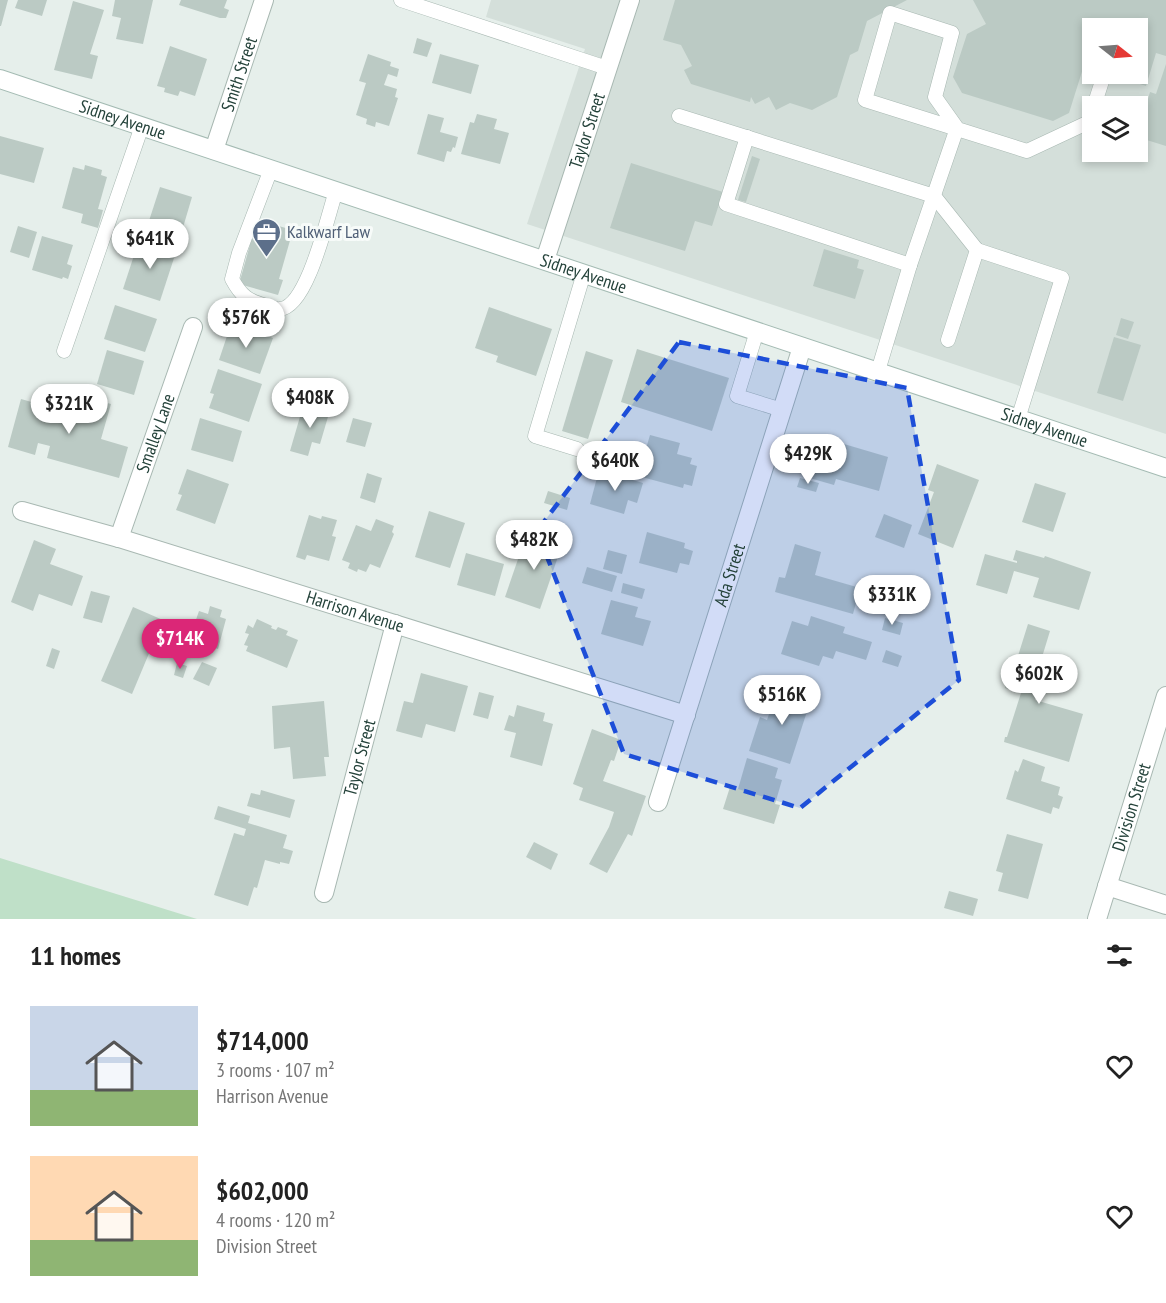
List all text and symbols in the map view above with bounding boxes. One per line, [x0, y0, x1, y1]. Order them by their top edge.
north arrow [1082, 18, 1148, 84]
map controls [1082, 18, 1148, 162]
street label: Smith Street [216, 34, 262, 114]
street label: Taylor Street [564, 90, 610, 171]
street label: Sidney Avenue [76, 94, 169, 144]
button: layers [1082, 96, 1148, 162]
office icon: Kalkwarf Law [250, 216, 282, 258]
pin: $641K [108, 219, 192, 270]
place label: Kalkwarf Law [287, 220, 370, 243]
text: $641K [126, 225, 174, 251]
street label: Sidney Avenue [537, 248, 630, 298]
pin: $576K [204, 298, 288, 349]
text: $576K [222, 304, 270, 330]
pin: $408K [268, 378, 352, 429]
pin: $321K [27, 384, 111, 435]
text: $408K [286, 384, 334, 410]
text: $321K [45, 390, 93, 416]
street label: Smalley Lane [131, 391, 180, 476]
street label: Sidney Avenue [998, 402, 1091, 452]
pin: $429K [766, 434, 850, 485]
text: $429K [784, 440, 832, 466]
pin: $640K [573, 441, 657, 492]
text: $640K [591, 447, 639, 473]
pin: $482K [492, 520, 576, 571]
text: $482K [510, 526, 558, 552]
street label: Ada Street [709, 541, 750, 609]
pin: $331K [850, 575, 934, 626]
text: $331K [868, 581, 916, 607]
street label: Harrison Avenue [303, 585, 407, 637]
pin: $714K [138, 619, 222, 670]
text: $714K [156, 625, 204, 651]
pin: $602K [997, 654, 1081, 705]
text: $602K [1015, 660, 1063, 686]
pin: $516K [740, 675, 824, 726]
text: $516K [758, 681, 806, 707]
street label: Taylor Street [338, 717, 380, 798]
street label: Division Street [1107, 760, 1156, 854]
text: 11 homes [30, 939, 121, 972]
icon: filters [1103, 939, 1136, 972]
text: $714,000 [216, 1024, 309, 1057]
icon: home [78, 1030, 150, 1102]
icon: heart [1103, 1050, 1136, 1083]
text: 3 rooms · 107 m² [216, 1057, 335, 1083]
text: Harrison Avenue [216, 1083, 328, 1109]
text: $602,000 [216, 1174, 309, 1207]
icon: home [78, 1180, 150, 1252]
icon: heart [1103, 1200, 1136, 1233]
text: 4 rooms · 120 m² [216, 1207, 335, 1233]
text: Division Street [216, 1233, 317, 1259]

